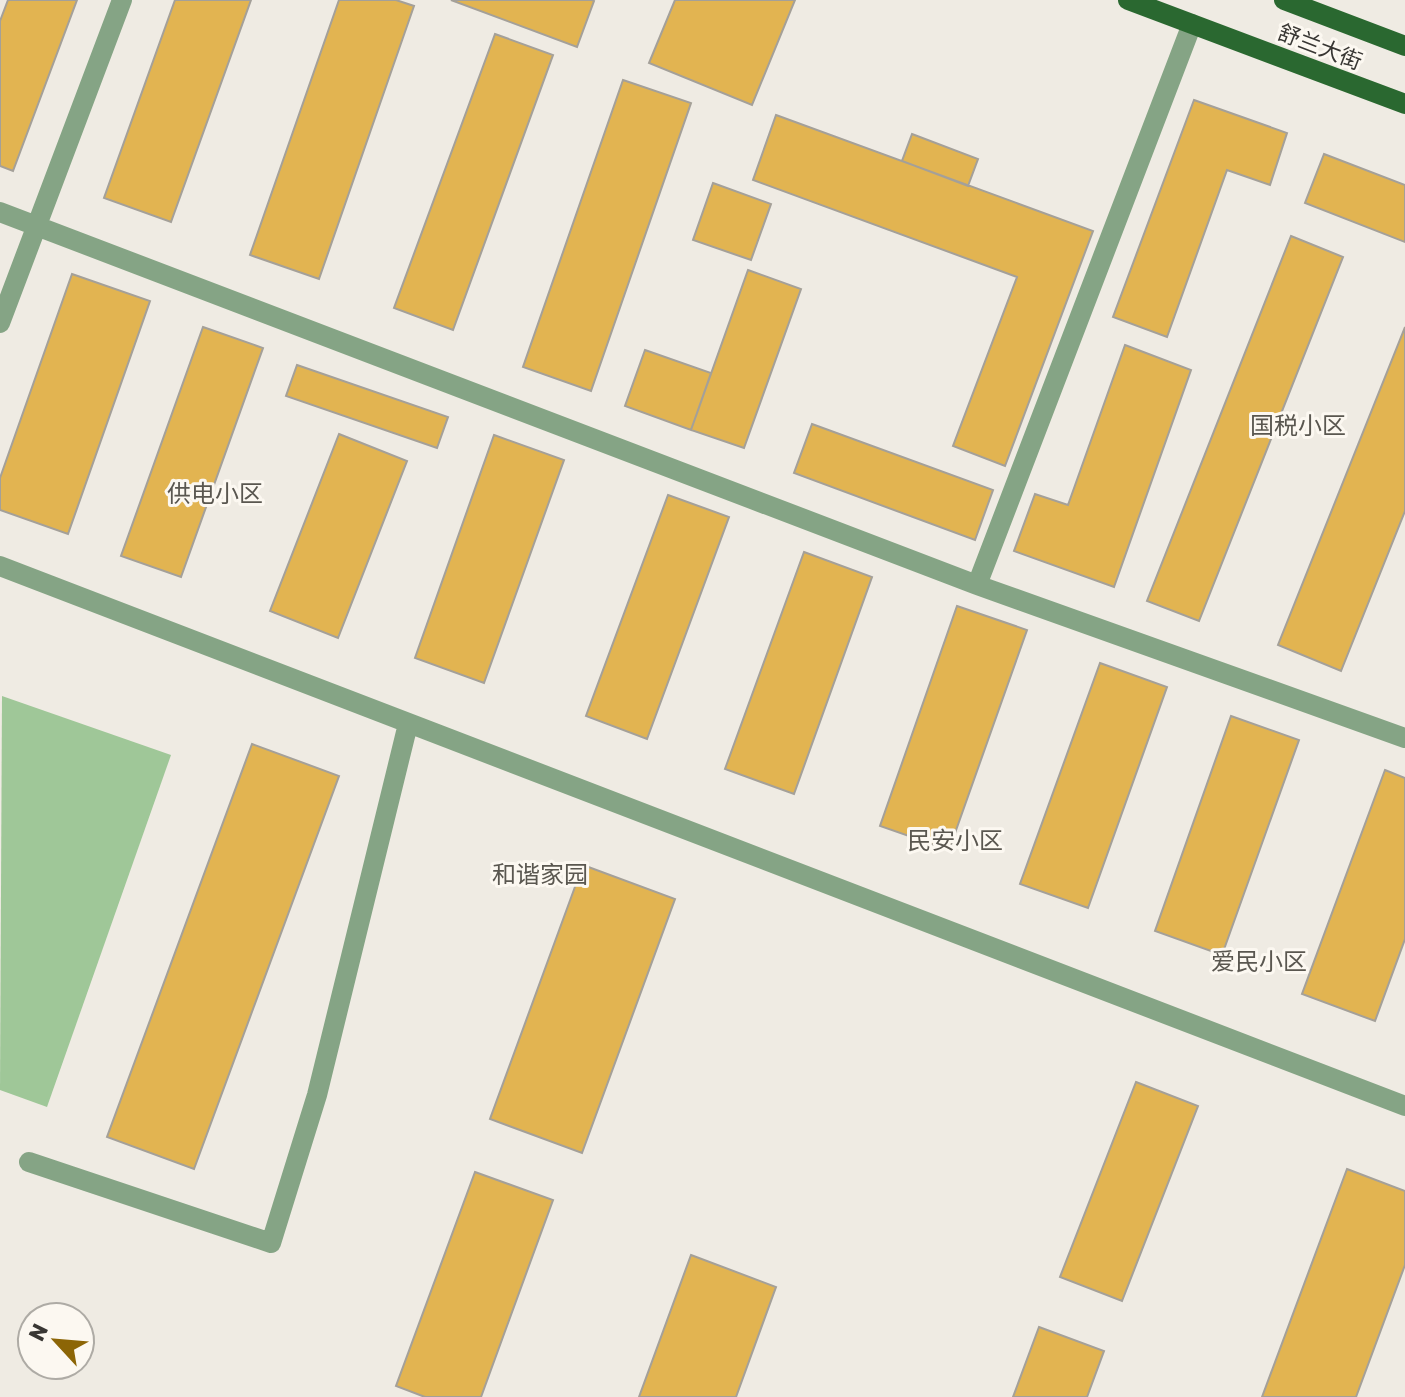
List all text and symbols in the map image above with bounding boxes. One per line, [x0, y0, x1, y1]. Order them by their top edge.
street label: 舒兰大街 [1274, 19, 1366, 75]
district label: 国税小区 [1250, 412, 1346, 440]
district label: 供电小区 [167, 480, 263, 508]
district label: 民安小区 [907, 827, 1003, 855]
district label: 和谐家园 [492, 861, 588, 889]
district label: 爱民小区 [1211, 948, 1307, 976]
north arrow [16, 1301, 96, 1381]
text: N [23, 1319, 54, 1345]

